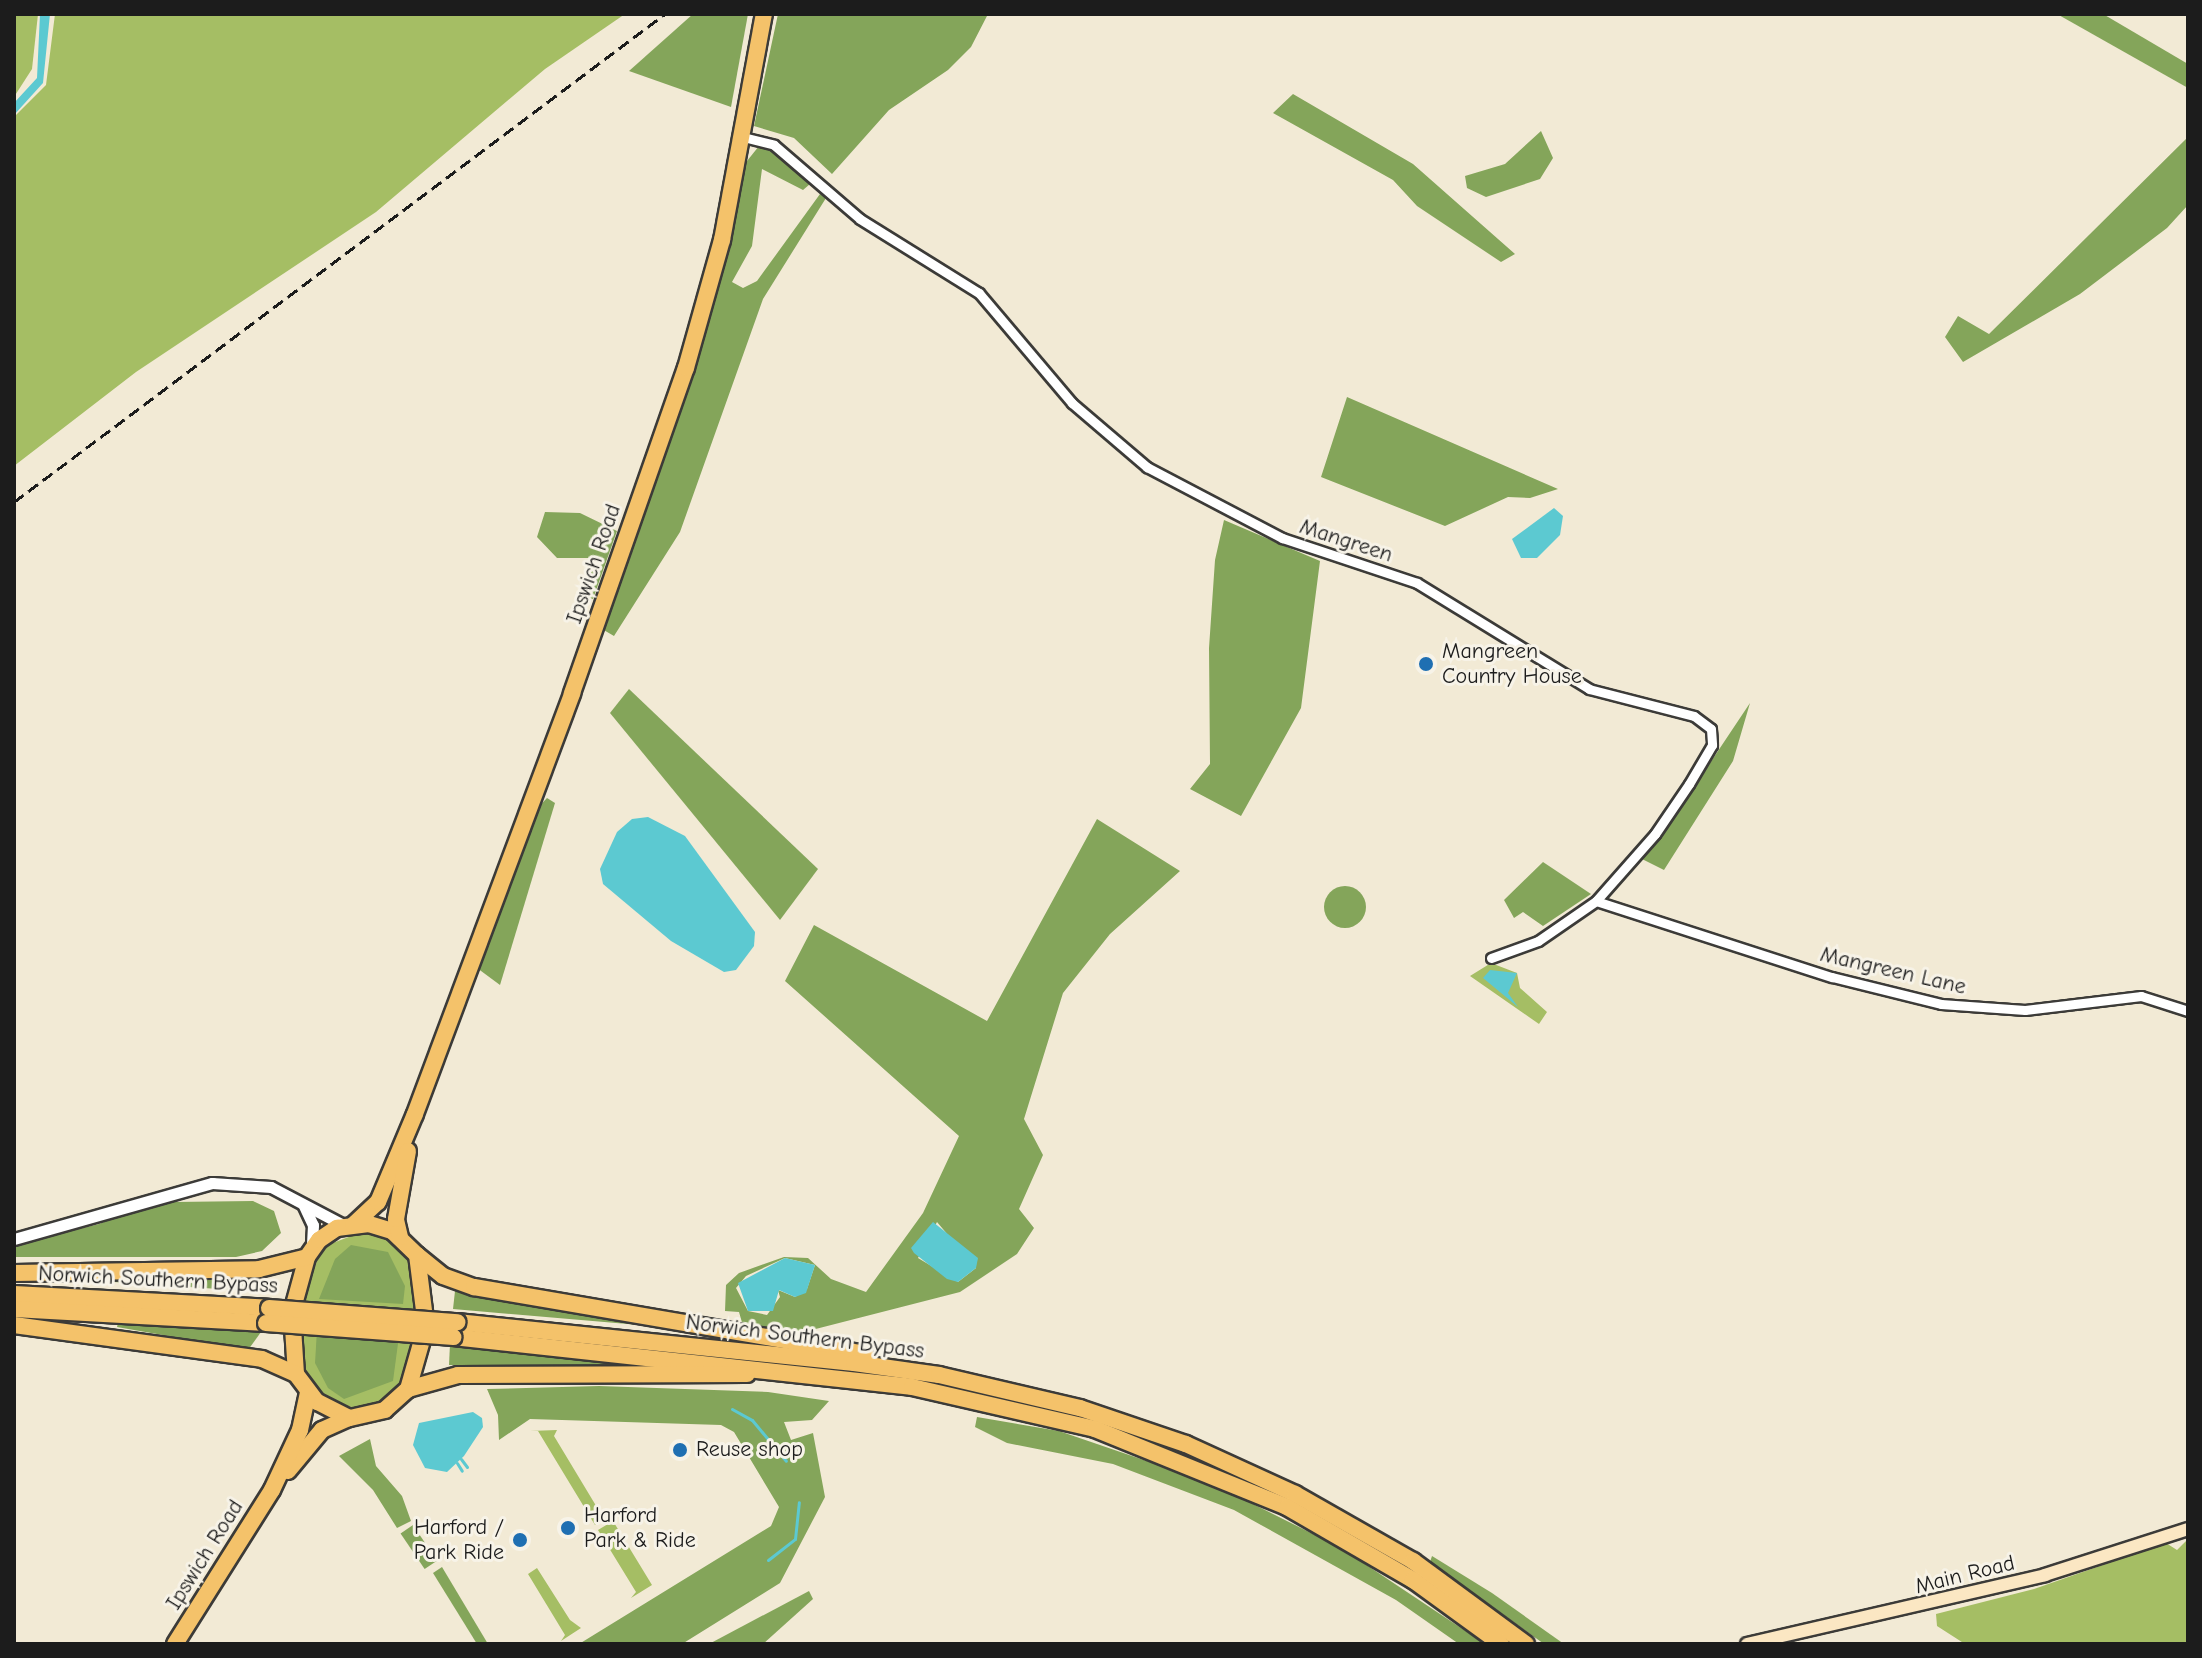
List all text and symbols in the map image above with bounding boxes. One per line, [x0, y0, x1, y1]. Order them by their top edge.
street label: Ipswich Road [561, 501, 627, 627]
street label: Mangreen [1296, 514, 1396, 568]
place label: Mangreen Country House [1442, 638, 1582, 690]
marker: Mangreen Country House [1417, 655, 1435, 673]
street label: Mangreen Lane [1818, 941, 1968, 1001]
street label: Norwich Southern Bypass [38, 1261, 278, 1299]
street label: Norwich Southern Bypass [684, 1309, 926, 1365]
place label: Reuse shop [696, 1437, 803, 1463]
marker: Reuse shop [671, 1441, 689, 1459]
street label: Ipswich Road [161, 1495, 249, 1615]
place label: Harford Park & Ride [584, 1502, 696, 1554]
place label: Harford / Park Ride [414, 1514, 504, 1566]
marker: Harford Park & Ride [559, 1519, 577, 1537]
marker: Harford / Park Ride [511, 1531, 529, 1549]
street label: Main Road [1912, 1550, 2018, 1600]

